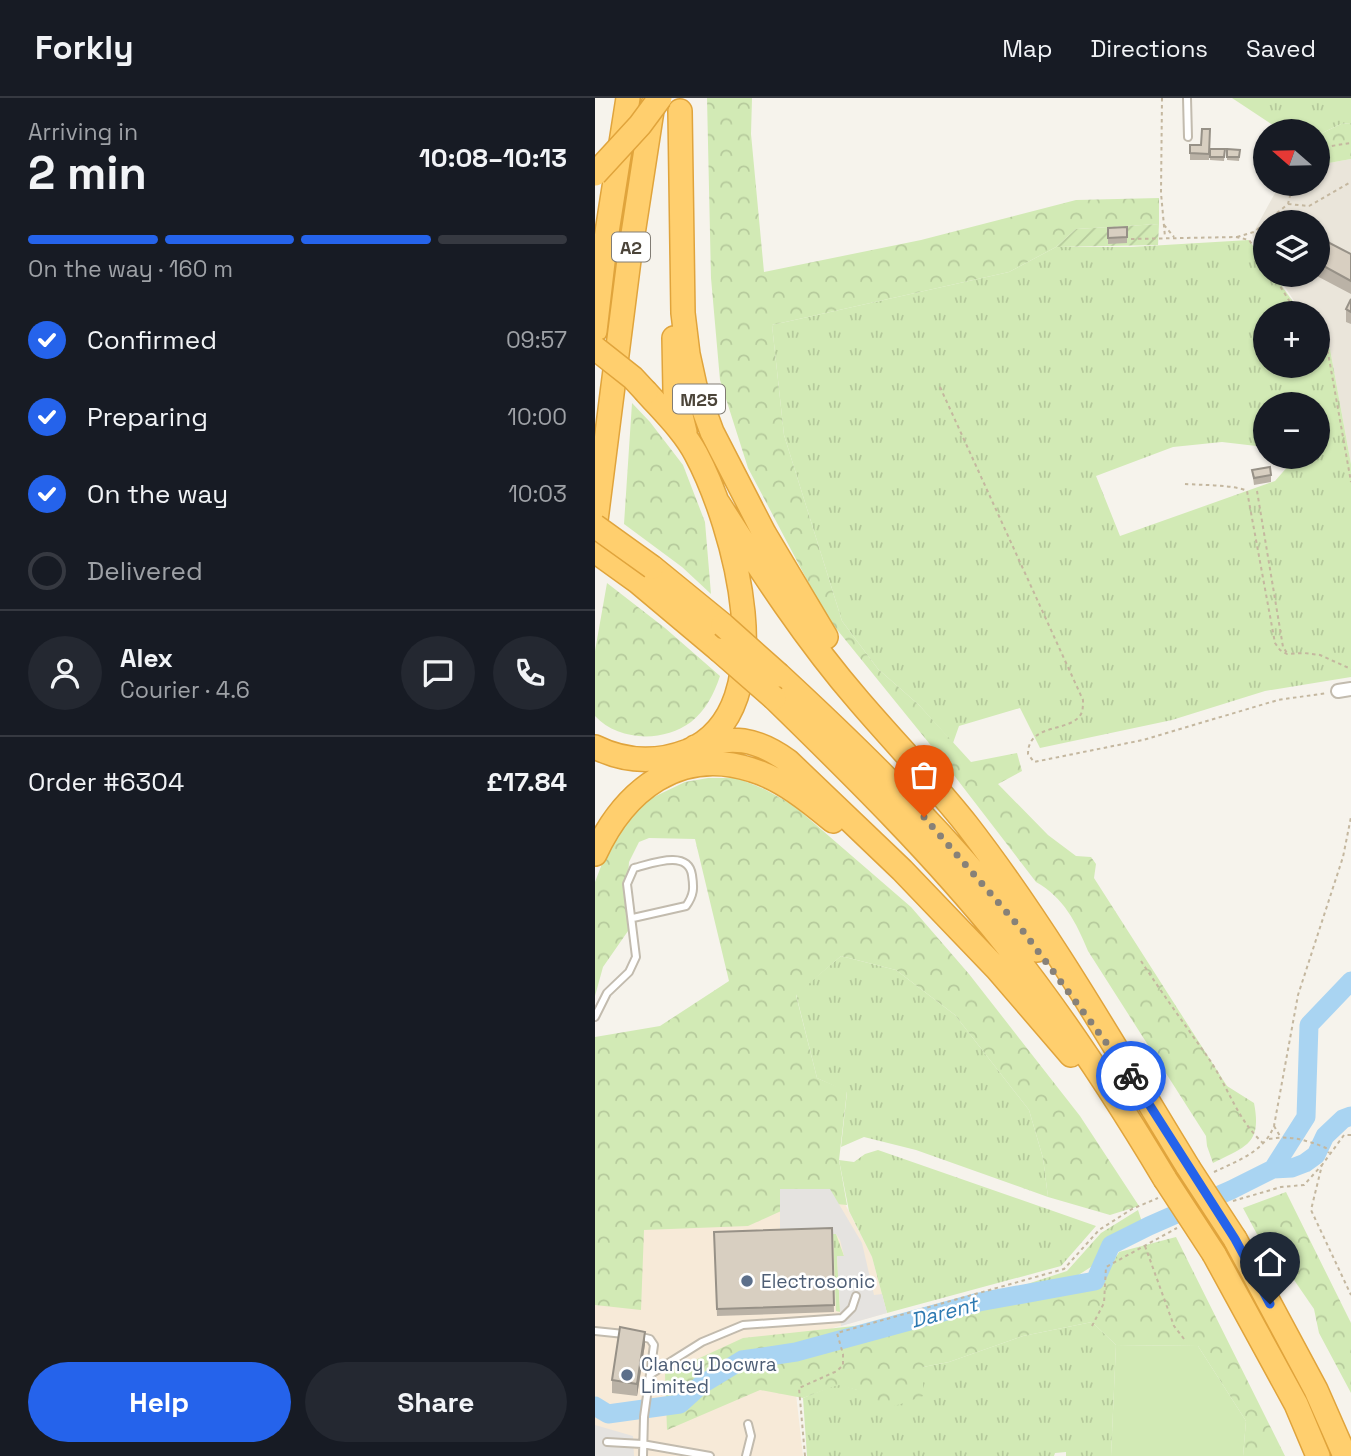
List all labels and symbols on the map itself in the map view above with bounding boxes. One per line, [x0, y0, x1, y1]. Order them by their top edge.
north arrow [1253, 119, 1330, 196]
road number: A2 [612, 232, 650, 262]
road number: M25 [673, 384, 725, 414]
pin [894, 745, 954, 817]
courier [1096, 1041, 1166, 1111]
pin [1240, 1232, 1300, 1304]
place label: Electrosonic [761, 1269, 875, 1294]
marker: Electrosonic [739, 1273, 755, 1289]
water label: Darent [908, 1290, 983, 1334]
place label: Clancy Docwra Limited [641, 1352, 777, 1399]
marker: Clancy Docwra Limited [619, 1367, 635, 1383]

